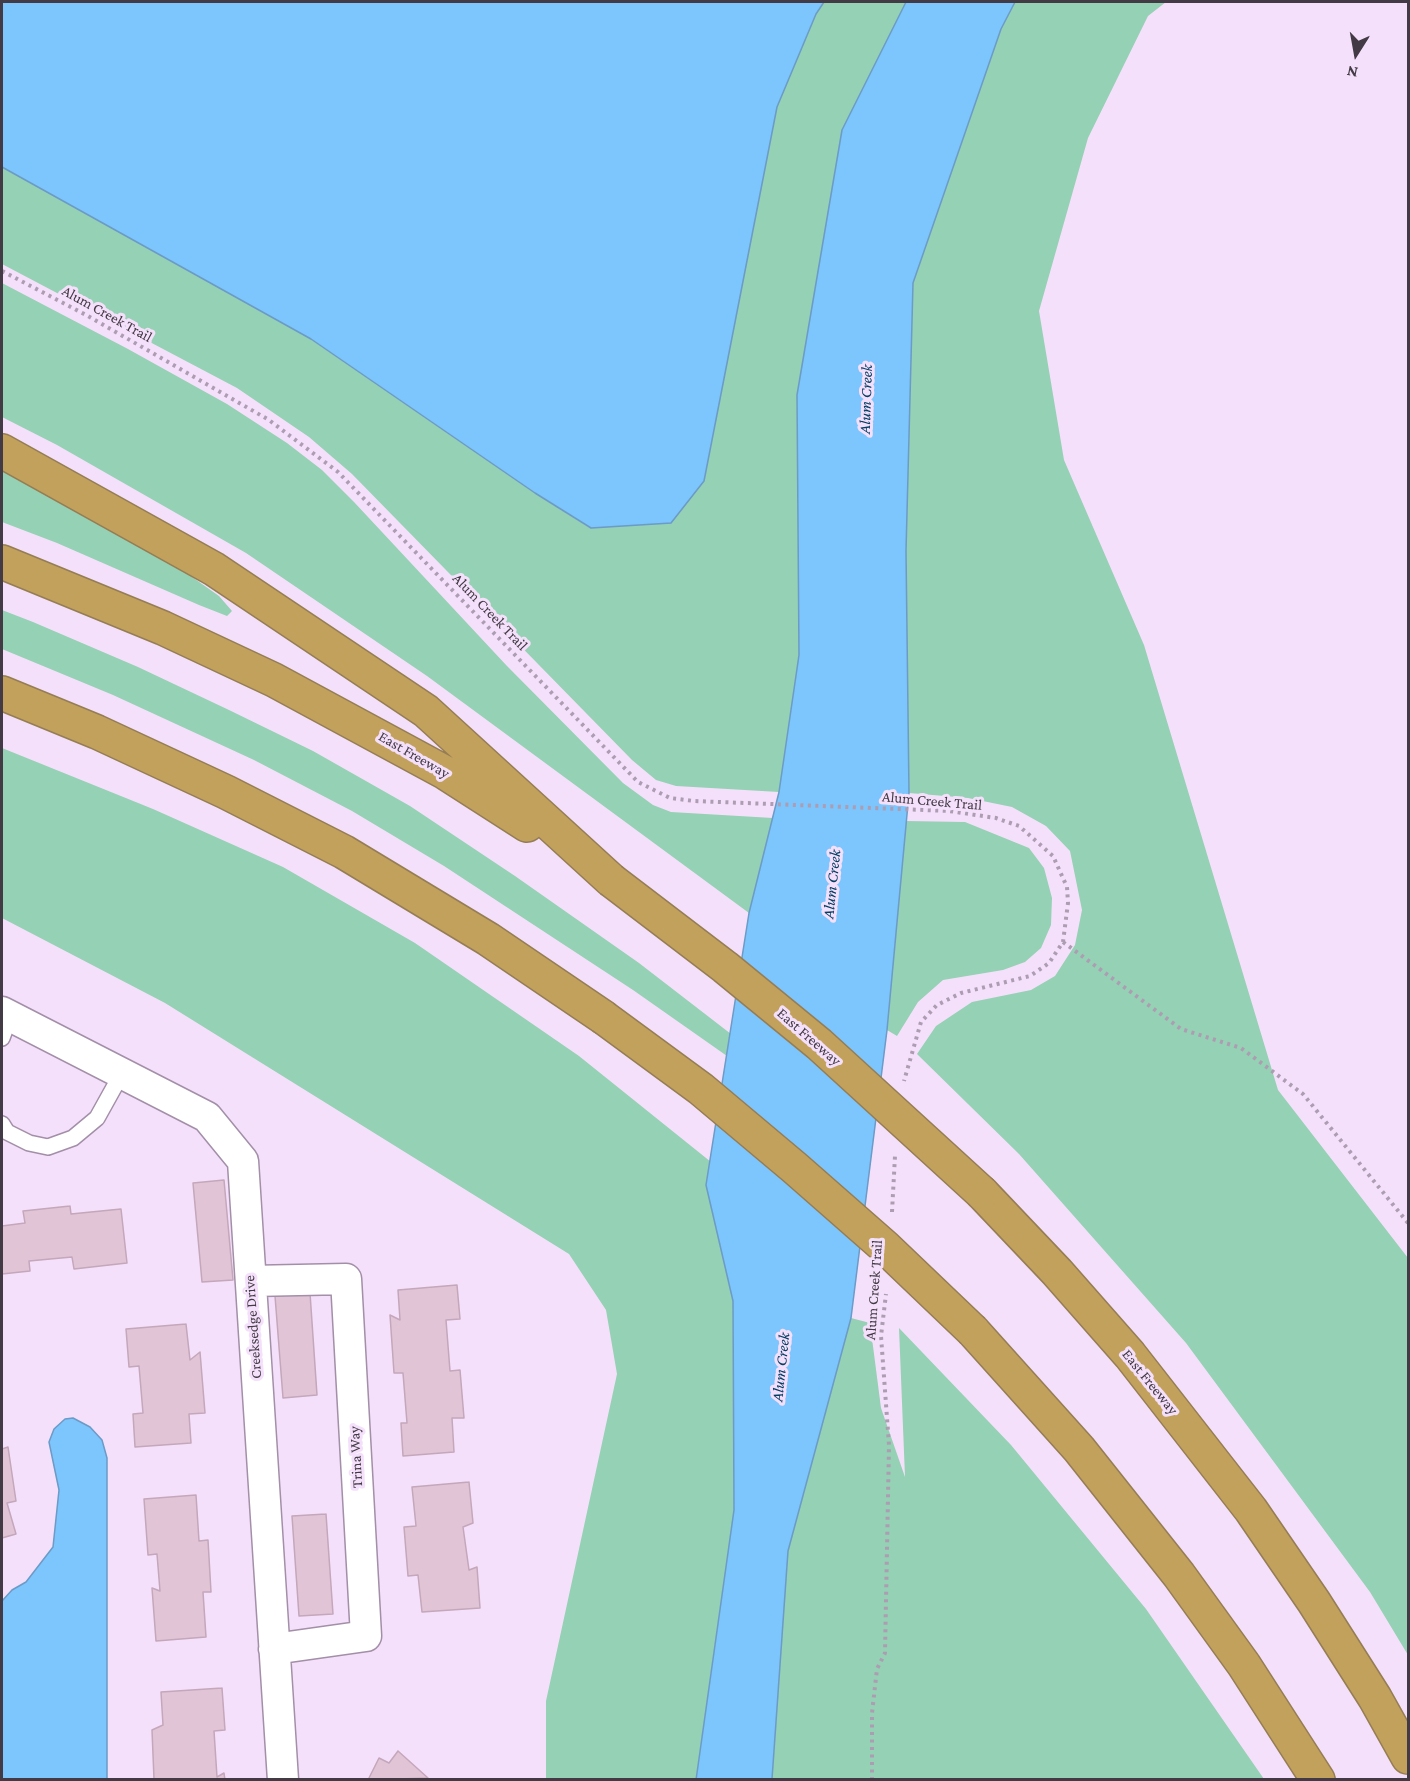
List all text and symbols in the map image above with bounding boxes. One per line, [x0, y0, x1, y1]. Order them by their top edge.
north arrow [1326, 24, 1386, 84]
text: N [1345, 63, 1359, 82]
street label: Alum Creek Trail [59, 282, 155, 346]
water label: Alum Creek [855, 364, 877, 434]
street label: Alum Creek Trail [449, 570, 531, 654]
street label: East Freeway [375, 727, 453, 783]
street label: Alum Creek Trail [881, 788, 983, 814]
water label: Alum Creek [819, 848, 845, 920]
street label: East Freeway [773, 1004, 845, 1070]
street label: Alum Creek Trail [862, 1239, 886, 1341]
street label: Creeksedge Drive [240, 1275, 266, 1379]
water label: Alum Creek [768, 1331, 794, 1403]
street label: East Freeway [1118, 1346, 1182, 1418]
street label: Trina Way [345, 1426, 367, 1488]

